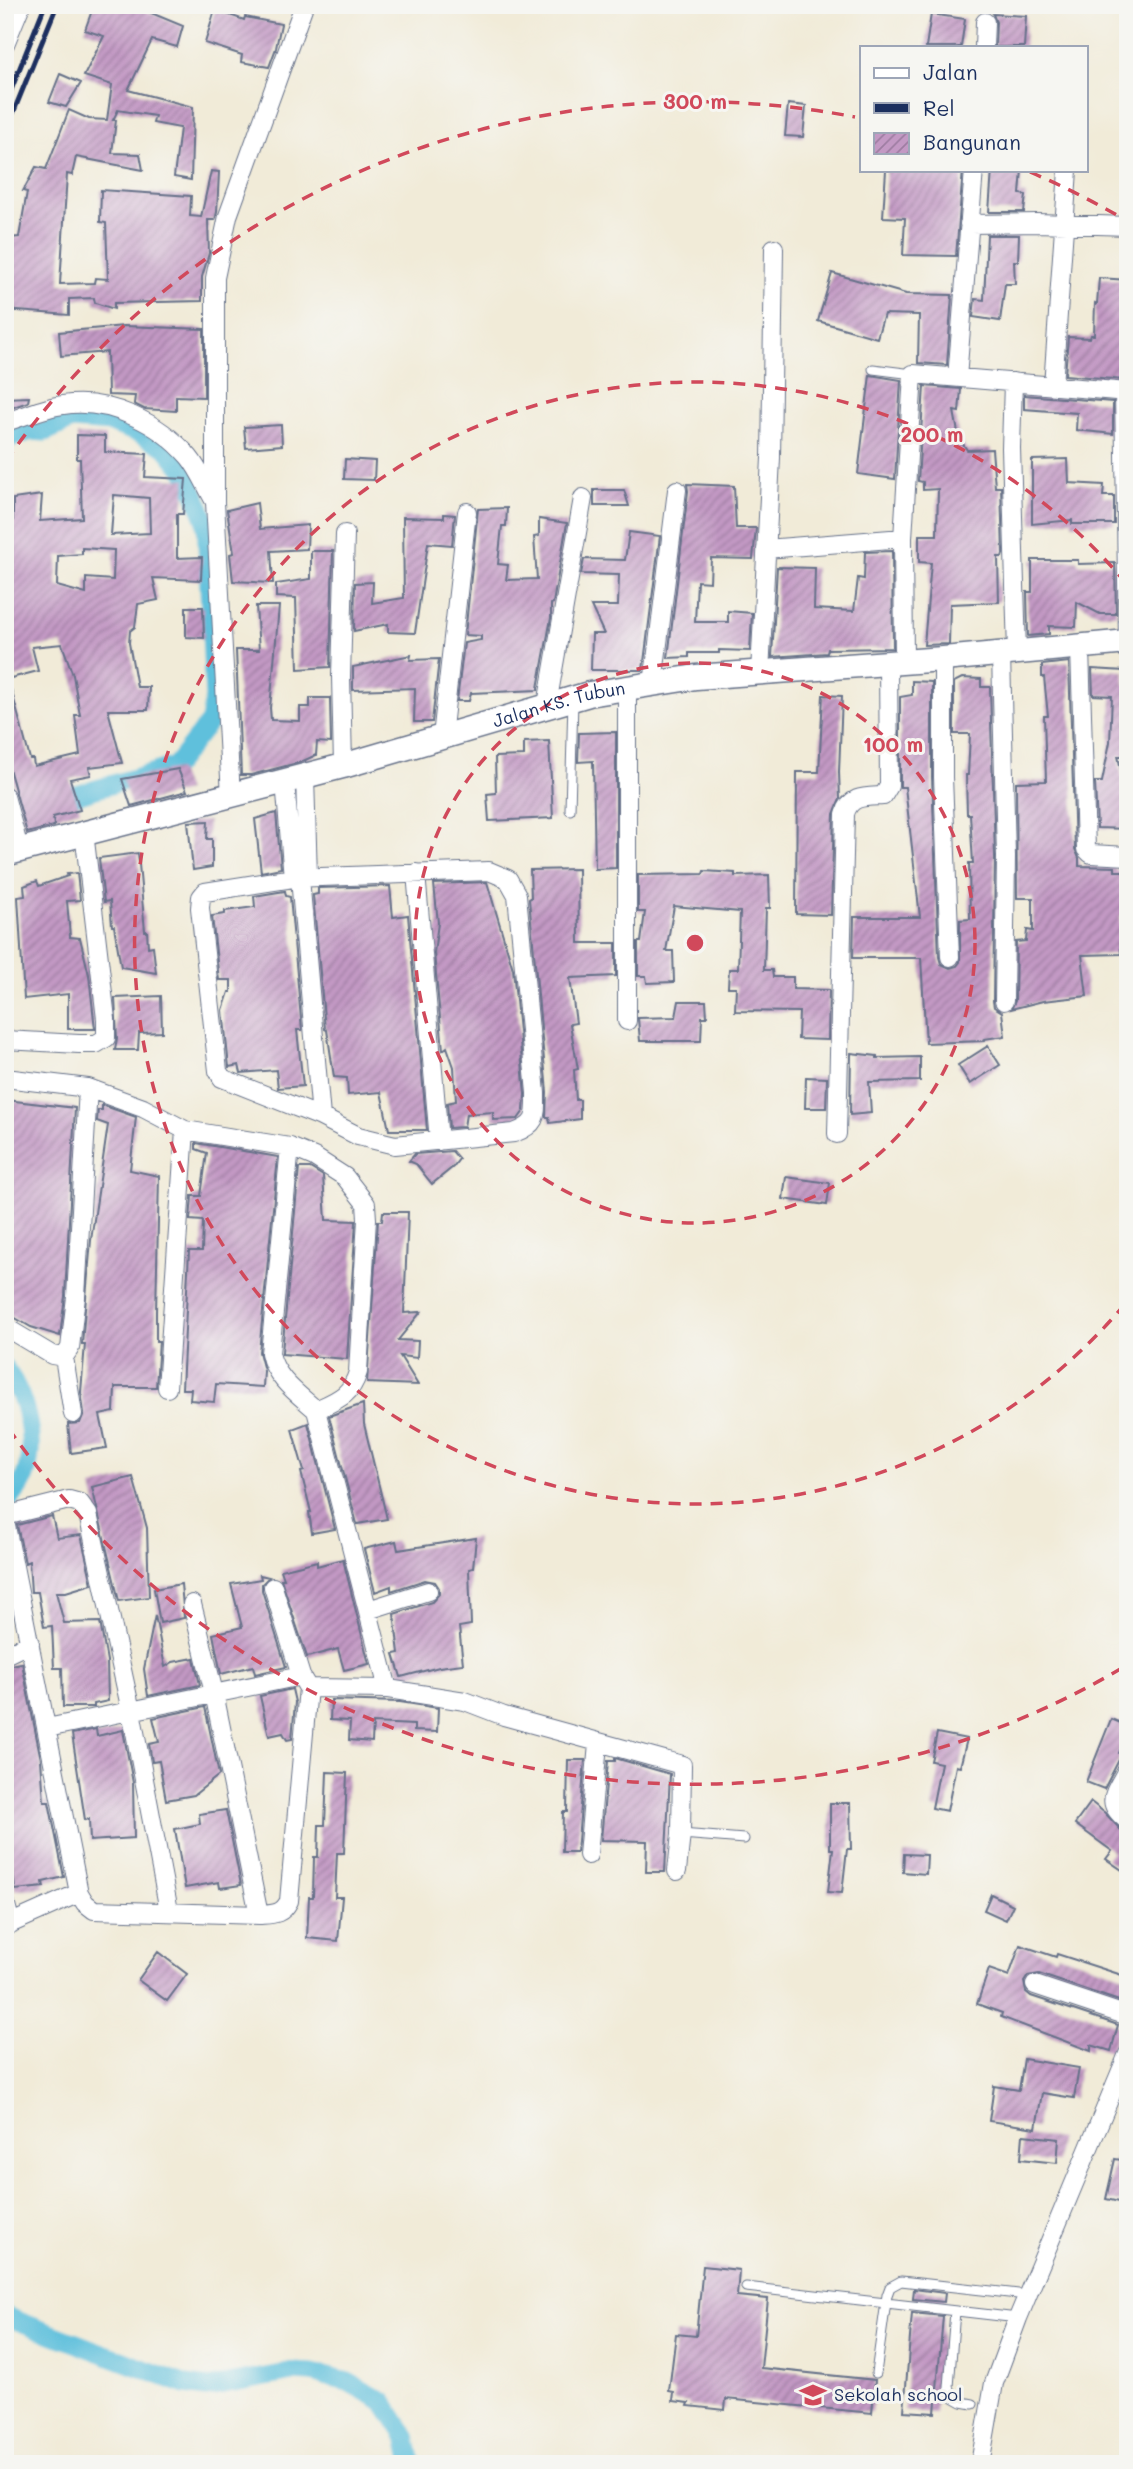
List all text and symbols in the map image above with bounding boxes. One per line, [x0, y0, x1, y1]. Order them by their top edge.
legend [860, 46, 1088, 172]
text: Jalan [923, 58, 978, 85]
text: 300 m [663, 87, 727, 114]
text: Rel [923, 94, 955, 121]
text: Bangunan [923, 128, 1021, 155]
text: 200 m [901, 420, 963, 447]
street label: Jalan KS. Tubun [490, 675, 627, 733]
text: 100 m [863, 730, 923, 757]
centre of rings [683, 931, 707, 955]
school or university icon: Sekolah school [798, 2380, 828, 2410]
place label: Sekolah school [834, 2382, 963, 2406]

